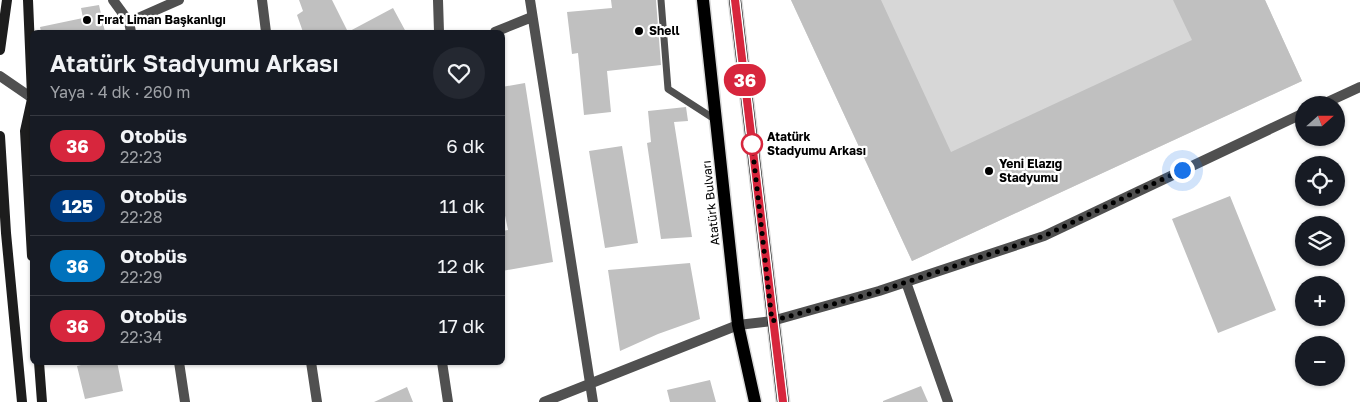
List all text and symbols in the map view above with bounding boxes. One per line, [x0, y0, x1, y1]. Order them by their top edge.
place label: Fırat Liman Başkanlığı [97, 12, 226, 27]
marker: Fırat Liman Başkanlığı [81, 14, 93, 26]
place label: Shell [649, 23, 679, 38]
marker: Shell [633, 25, 645, 37]
button: heart [433, 47, 485, 99]
text: Atatürk Stadyumu Arkası [50, 48, 339, 77]
line badge: 36 [722, 64, 768, 96]
text: 36 [734, 69, 756, 91]
text: Yaya · 4 dk · 260 m [50, 82, 190, 102]
north arrow [1295, 96, 1345, 146]
map controls [1295, 96, 1345, 386]
text: Otobüs [120, 124, 187, 147]
place label: Atatürk Stadyumu Arkası [767, 129, 866, 158]
marker: Atatürk Stadyumu Arkası [741, 133, 763, 155]
text: 6 dk [446, 134, 485, 157]
text: 36 [66, 135, 89, 157]
text: 22:23 [120, 147, 162, 167]
place label: Yeni Elazığ Stadyumu [999, 156, 1062, 185]
button: locate [1295, 156, 1345, 206]
your location [1170, 158, 1195, 183]
street label: Atatürk Bulvarı [699, 160, 722, 246]
marker: Yeni Elazığ Stadyumu [983, 165, 995, 177]
text: Otobüs [120, 184, 187, 207]
text: 11 dk [439, 194, 485, 217]
text: 125 [62, 195, 93, 217]
text: 22:28 [120, 207, 162, 227]
button: layers [1295, 216, 1345, 266]
text: Otobüs [120, 244, 187, 267]
text: 12 dk [438, 254, 485, 277]
text: 36 [66, 255, 89, 277]
text: 22:29 [120, 267, 162, 287]
button: + [1295, 276, 1345, 326]
text: Otobüs [120, 304, 187, 327]
text: 17 dk [439, 314, 485, 337]
text: 36 [66, 315, 89, 337]
text: 22:34 [120, 327, 162, 347]
button: − [1295, 336, 1345, 386]

